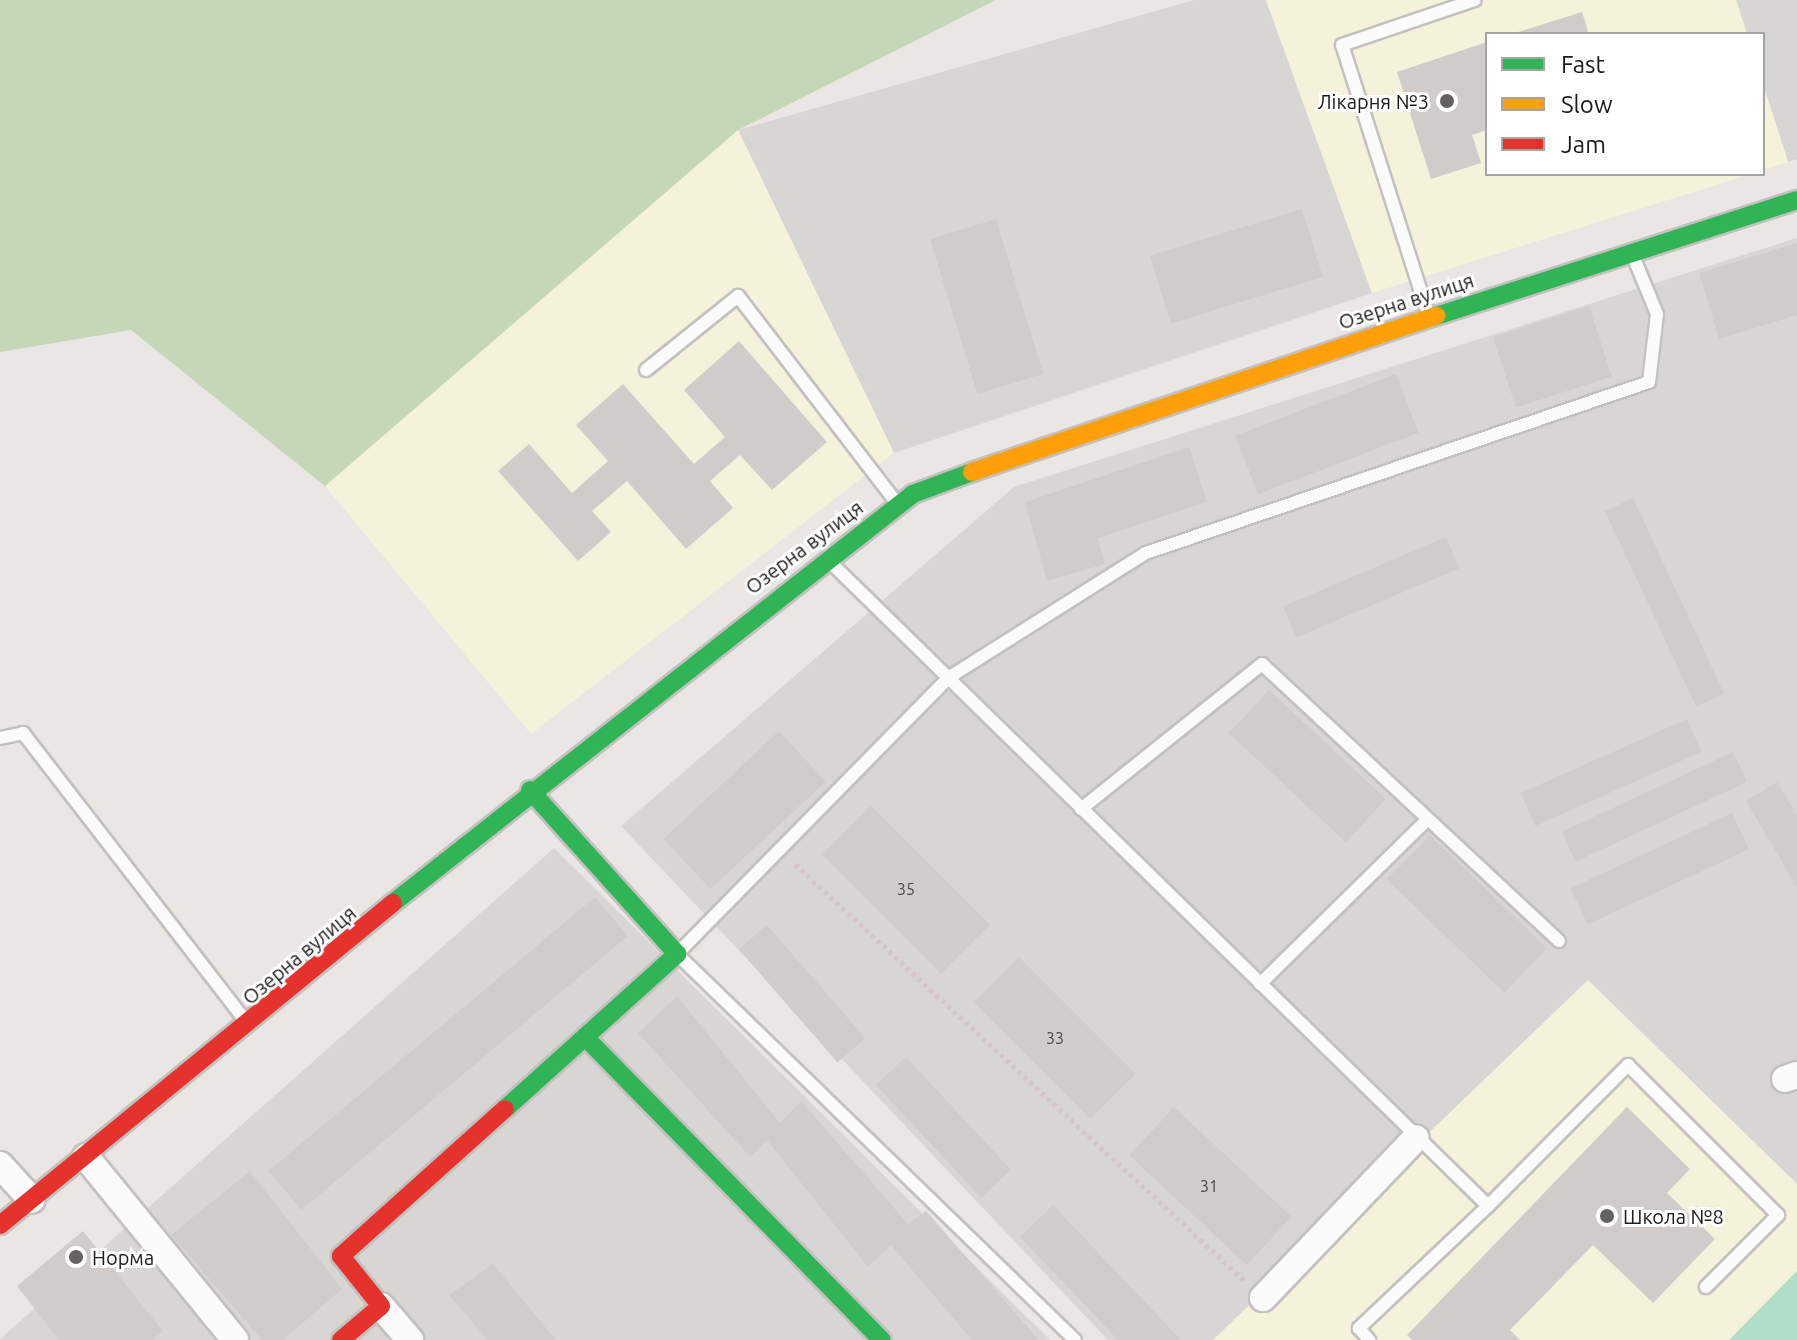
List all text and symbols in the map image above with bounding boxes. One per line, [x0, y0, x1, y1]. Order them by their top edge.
legend [1485, 32, 1765, 176]
text: Fast [1561, 51, 1605, 78]
place label: Лікарня №3 [1318, 89, 1429, 113]
marker: Лікарня №3 [1436, 90, 1458, 112]
text: Slow [1561, 91, 1613, 118]
text: Jam [1561, 131, 1606, 158]
street label: Озерна вулиця [1335, 268, 1477, 334]
street label: Озерна вулиця [741, 495, 867, 599]
house number: 35 [897, 879, 915, 899]
street label: Озерна вулиця [237, 901, 361, 1009]
house number: 33 [1046, 1028, 1064, 1048]
house number: 31 [1200, 1176, 1218, 1196]
place label: Школа №8 [1623, 1204, 1724, 1228]
marker: Школа №8 [1598, 1207, 1616, 1225]
place label: Норма [92, 1245, 154, 1269]
marker: Норма [67, 1248, 85, 1266]

